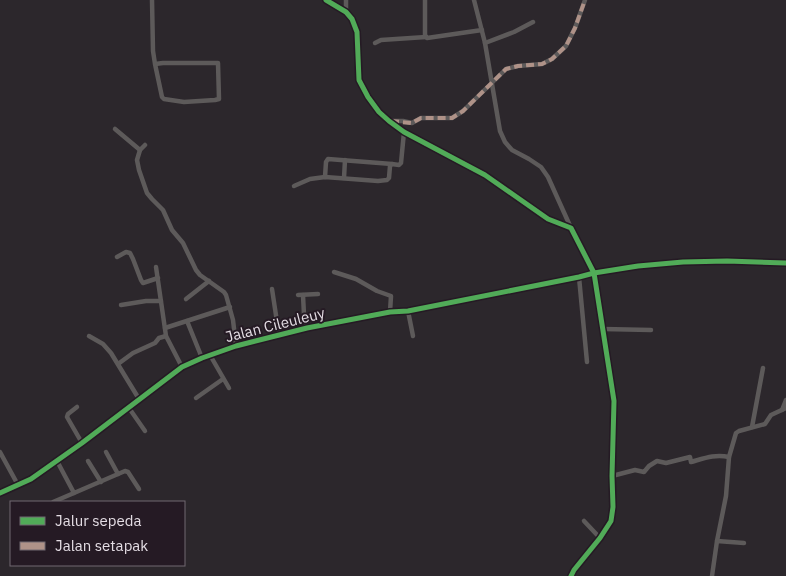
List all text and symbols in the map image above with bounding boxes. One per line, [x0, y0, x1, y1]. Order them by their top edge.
street label: Jalan Cileuleuy [223, 303, 327, 346]
legend [10, 501, 185, 566]
text: Jalur sepeda [55, 511, 142, 530]
text: Jalan setapak [55, 536, 148, 555]

